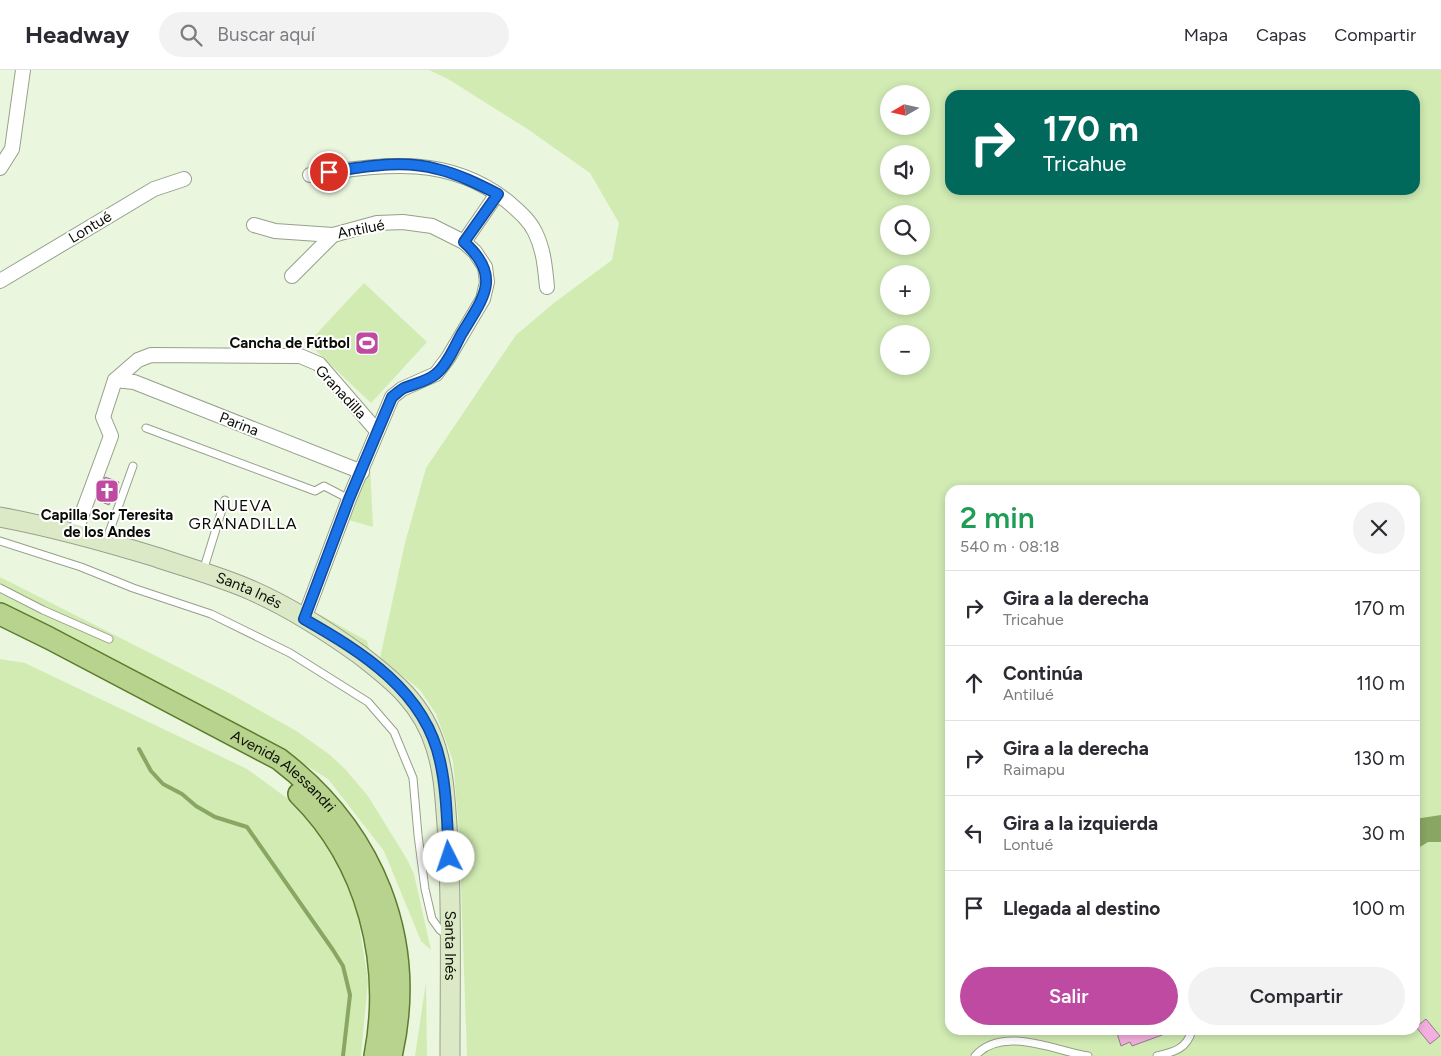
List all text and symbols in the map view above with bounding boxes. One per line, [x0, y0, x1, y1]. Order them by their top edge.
search box [159, 12, 509, 57]
text: Headway [25, 20, 129, 49]
icon: search [177, 21, 205, 49]
text: Buscar aquí [217, 23, 315, 46]
text: Mapa [1184, 24, 1228, 46]
text: Capas [1256, 24, 1306, 46]
text: Compartir [1334, 24, 1416, 46]
north arrow [880, 85, 930, 135]
map controls [880, 85, 930, 375]
text: 170 m [1043, 108, 1139, 150]
icon: right [960, 110, 1025, 175]
button: sound [880, 145, 930, 195]
text: Tricahue [1043, 150, 1126, 177]
pin [308, 151, 350, 193]
icon: arrive [315, 158, 343, 186]
button: search [880, 205, 930, 255]
street label: Lontué [65, 207, 115, 247]
street label: Antilué [336, 216, 386, 242]
button: + [880, 265, 930, 315]
button: − [880, 325, 930, 375]
sports icon: Cancha de Fútbol [354, 330, 380, 356]
place label: Cancha de Fútbol [229, 334, 350, 352]
street label: Granadilla [312, 361, 370, 423]
street label: Parina [217, 408, 261, 440]
church icon: Capilla Sor Teresita de los Andes [94, 478, 120, 504]
district label: NUEVA GRANADILLA [188, 496, 298, 533]
text: 2 min [960, 499, 1035, 536]
button: close [1353, 502, 1405, 554]
place label: Capilla Sor Teresita de los Andes [41, 506, 173, 541]
text: 540 m · 08:18 [960, 537, 1060, 556]
street label: Santa Inés [214, 568, 285, 613]
text: Gira a la derecha [1003, 587, 1149, 610]
icon: right [960, 594, 988, 622]
text: 170 m [1354, 597, 1405, 620]
text: Tricahue [1003, 610, 1064, 629]
text: Continúa [1003, 662, 1083, 685]
icon: ahead [960, 669, 988, 697]
text: 110 m [1356, 672, 1405, 695]
text: Antilué [1003, 685, 1054, 704]
street label: Avenida Alessandri [228, 726, 339, 816]
text: Gira a la derecha [1003, 737, 1149, 760]
icon: right [960, 744, 988, 772]
text: 130 m [1354, 747, 1405, 770]
text: Raimapu [1003, 760, 1065, 779]
text: Gira a la izquierda [1003, 812, 1158, 835]
icon: left [960, 819, 988, 847]
text: 30 m [1362, 822, 1405, 845]
position arrow [422, 830, 474, 882]
text: Lontué [1003, 835, 1053, 854]
icon: arrive [960, 894, 988, 922]
text: Llegada al destino [1003, 897, 1160, 920]
text: 100 m [1352, 897, 1405, 920]
street label: Santa Inés [441, 911, 459, 981]
button: Salir [960, 967, 1178, 1025]
button: Compartir [1188, 967, 1405, 1025]

